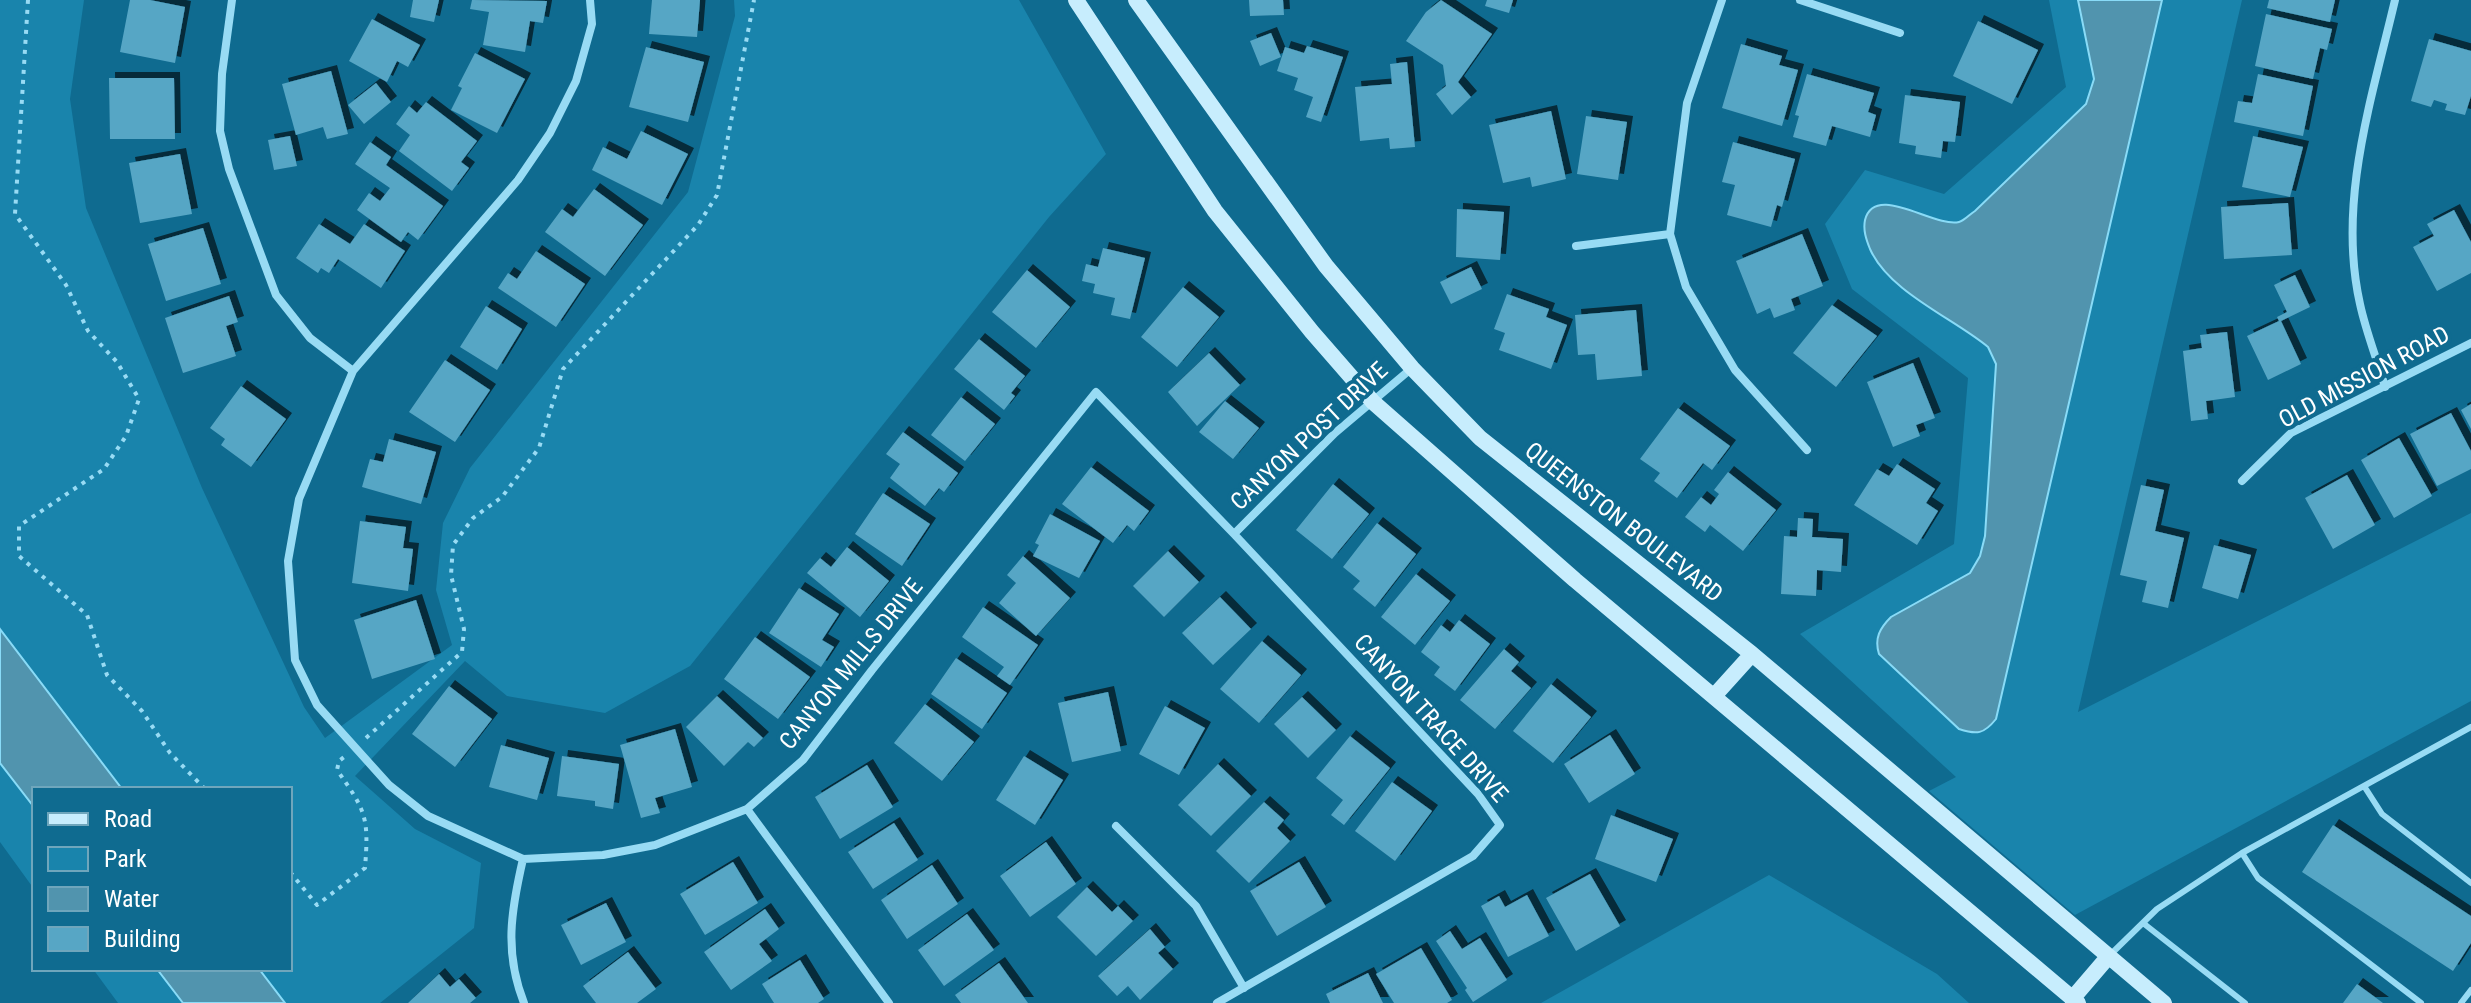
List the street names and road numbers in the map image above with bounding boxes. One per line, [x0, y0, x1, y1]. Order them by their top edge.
street label: OLD MISSION ROAD [2274, 320, 2454, 434]
street label: CANYON POST DRIVE [1225, 356, 1393, 516]
street label: QUEENSTON BOULEVARD [1520, 436, 1728, 608]
street label: CANYON MILLS DRIVE [773, 573, 929, 755]
street label: CANYON TRACE DRIVE [1348, 628, 1514, 808]

